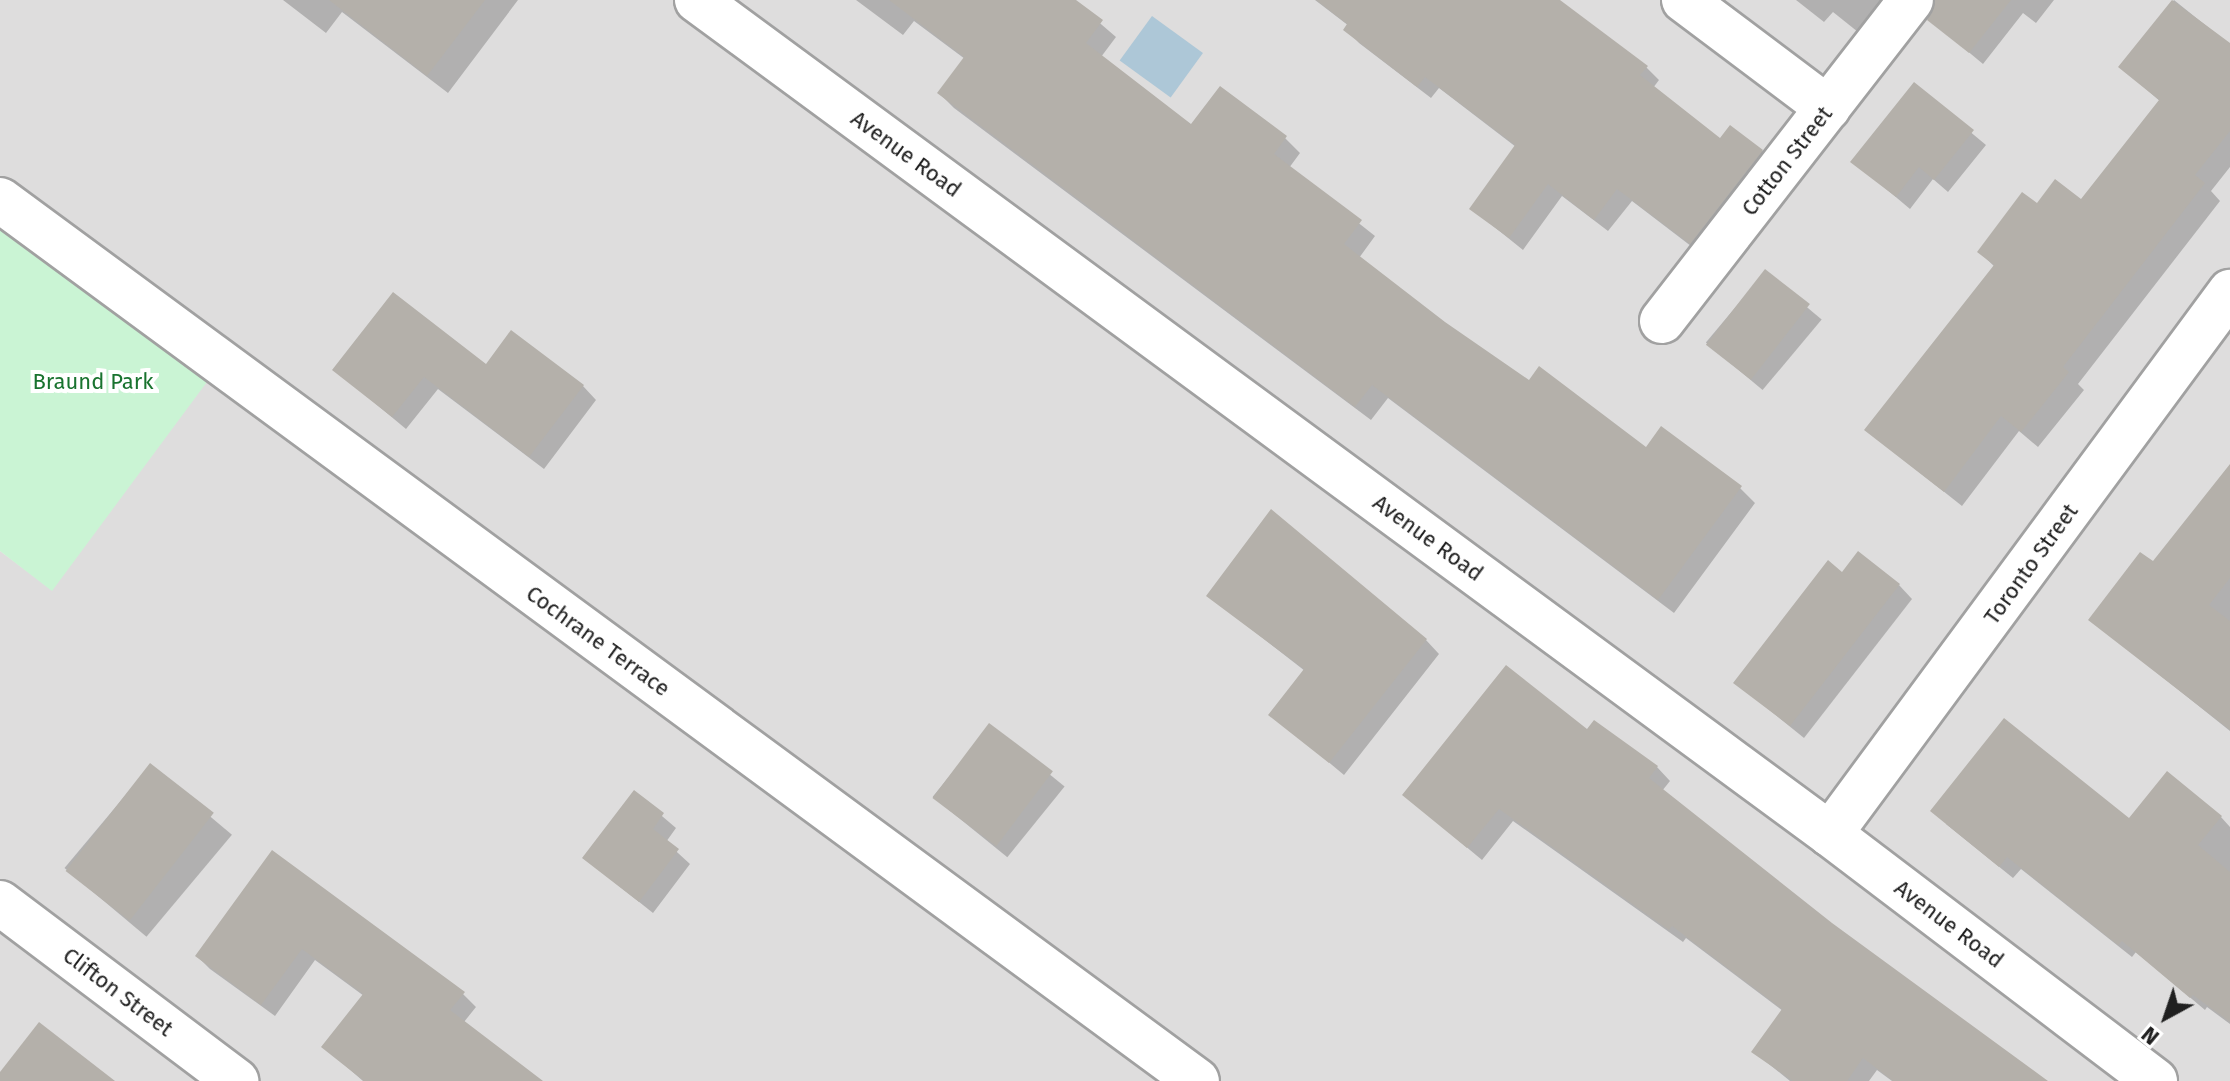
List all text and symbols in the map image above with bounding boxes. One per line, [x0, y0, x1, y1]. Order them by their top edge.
street label: Cotton Street [1736, 101, 1838, 221]
street label: Avenue Road [846, 105, 966, 203]
park label: Braund Park [32, 369, 154, 395]
street label: Avenue Road [1368, 489, 1488, 587]
street label: Toronto Street [1978, 499, 2084, 629]
street label: Cochrane Terrace [521, 580, 675, 702]
street label: Avenue Road [1889, 874, 2009, 974]
street label: Clifton Street [58, 942, 178, 1042]
north arrow [2126, 977, 2206, 1057]
text: N [2136, 1021, 2165, 1051]

